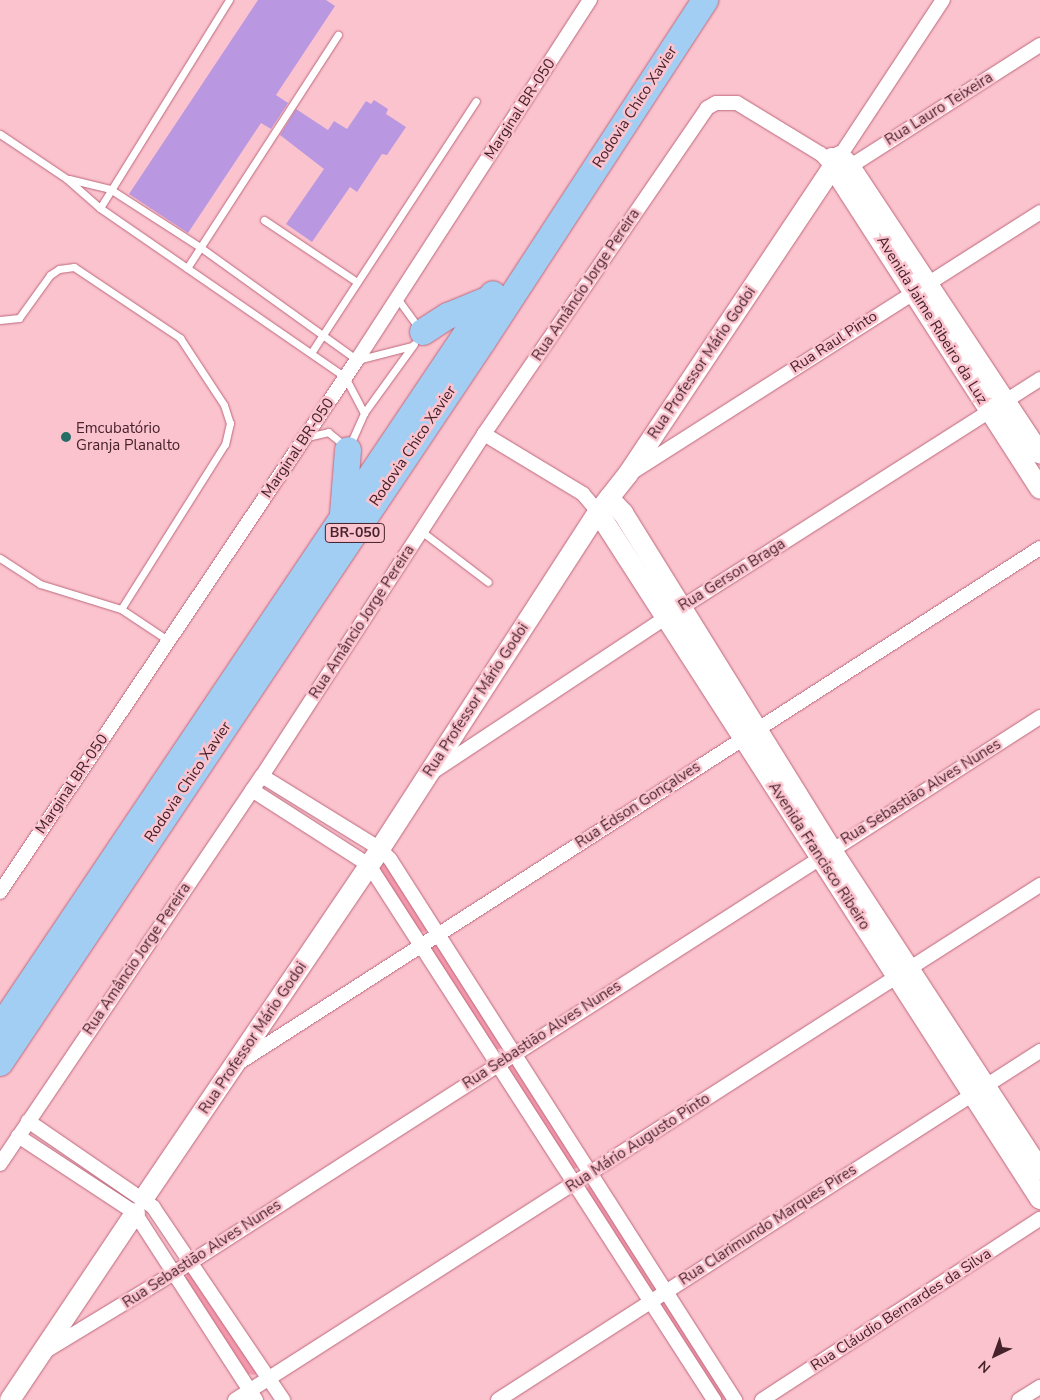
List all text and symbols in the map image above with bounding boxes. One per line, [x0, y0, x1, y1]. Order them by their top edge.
street label: Rodovia Chico Xavier [589, 43, 681, 171]
street label: Marginal BR-050 [481, 55, 559, 163]
street label: Rua Lauro Teixeira [882, 69, 996, 149]
street label: Rua Amâncio Jorge Pereira [528, 206, 644, 364]
street label: Avenida Jaime Ribeiro da Luz [873, 233, 991, 407]
street label: Rua Professor Mário Godoi [644, 284, 760, 442]
street label: Rua Raul Pinto [787, 307, 881, 377]
street label: Rodovia Chico Xavier [366, 382, 460, 510]
street label: Marginal BR-050 [258, 395, 338, 501]
place label: Emcubatório Granja Planalto [76, 419, 180, 454]
marker: Emcubatório Granja Planalto [60, 431, 72, 443]
road number: BR-050 [324, 522, 386, 544]
street label: Rua Gerson Braga [675, 535, 789, 615]
street label: Rua Amâncio Jorge Pereira [306, 542, 418, 702]
street label: Rua Professor Mário Godoi [420, 620, 532, 780]
street label: Rodovia Chico Xavier [141, 718, 235, 846]
street label: Marginal BR-050 [32, 731, 112, 837]
street label: Rua Sebastião Alves Nunes [838, 735, 1004, 849]
street label: Rua Édson Gonçalves [572, 758, 704, 852]
street label: Avenida Francisco Ribeiro [764, 779, 874, 933]
street label: Rua Amâncio Jorge Pereira [79, 880, 195, 1038]
street label: Rua Professor Mário Godoi [195, 959, 311, 1117]
street label: Rua Sebastião Alves Nunes [459, 977, 625, 1093]
street label: Rua Mário Augusto Pinto [563, 1090, 713, 1196]
street label: Rua Clarimundo Marques Pires [676, 1161, 860, 1289]
street label: Rua Sebastião Alves Nunes [119, 1196, 285, 1312]
street label: Rua Cláudio Bernardes da Silva [807, 1245, 995, 1375]
north arrow [970, 1330, 1020, 1380]
text: N [974, 1356, 995, 1377]

